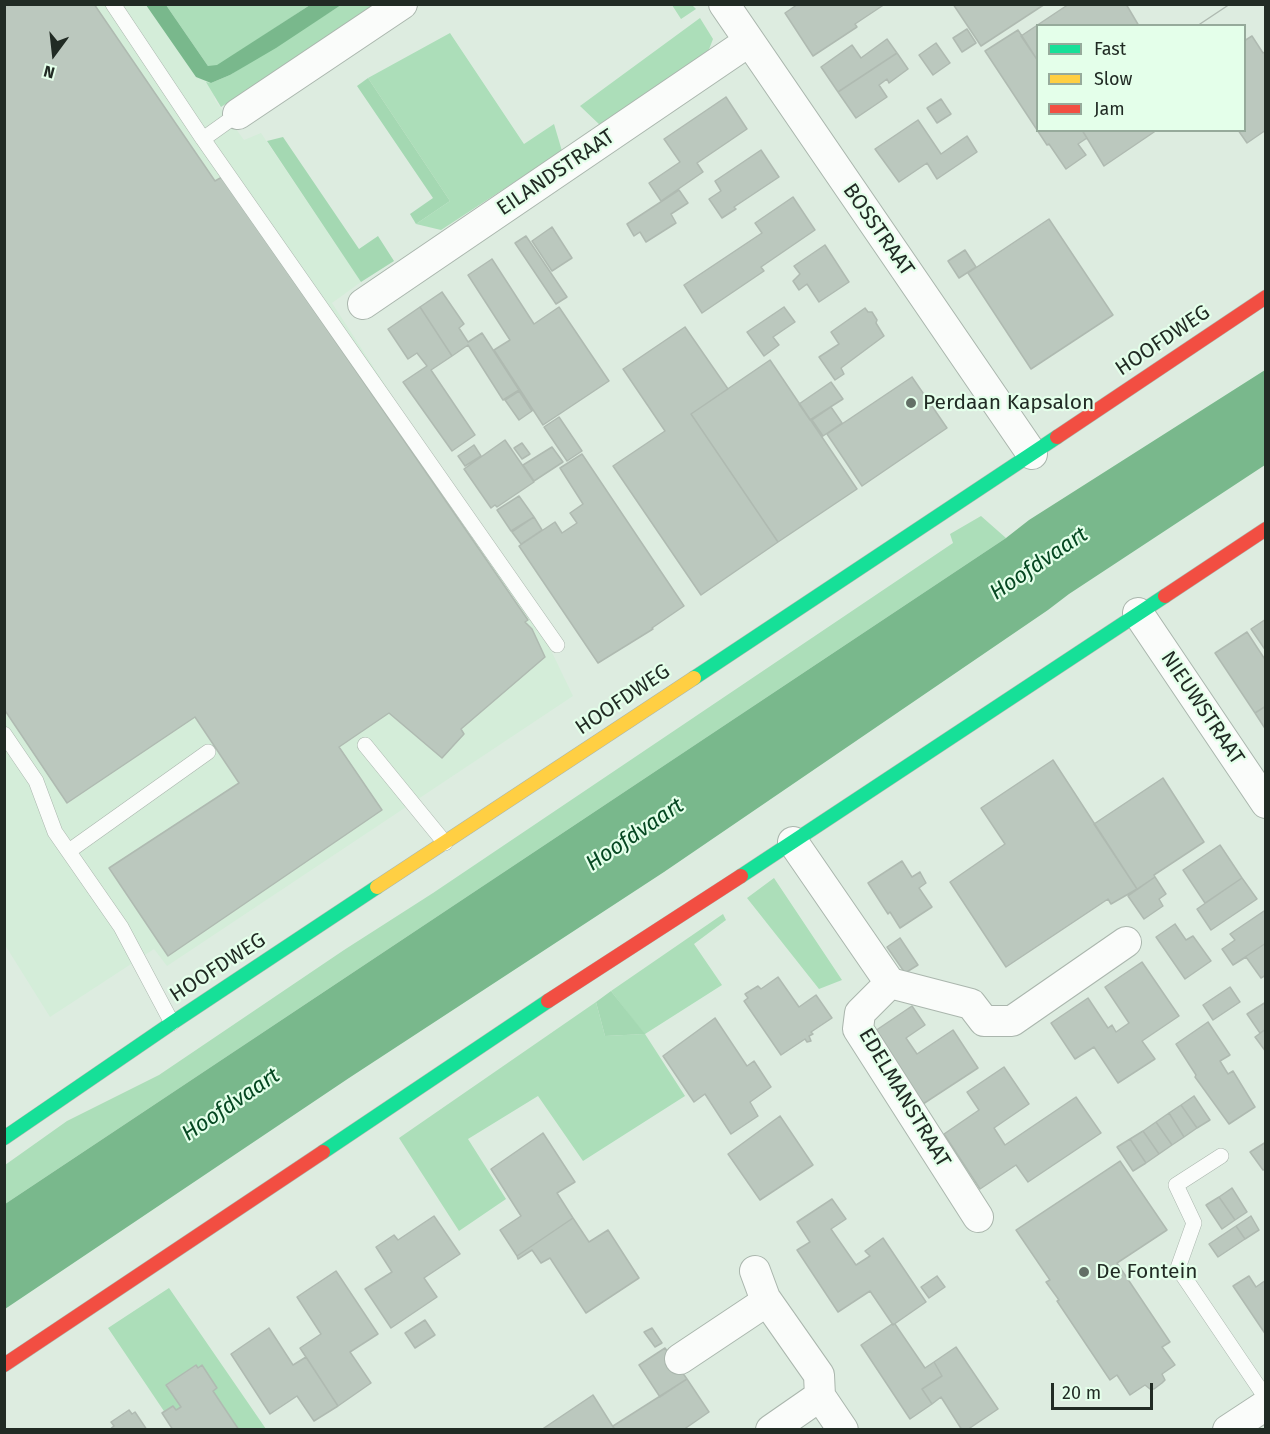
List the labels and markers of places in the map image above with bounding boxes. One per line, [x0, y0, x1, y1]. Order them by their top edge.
place label: Perdaan Kapsalon [923, 390, 1094, 416]
marker: Perdaan Kapsalon [904, 396, 918, 410]
place label: De Fontein [1096, 1259, 1198, 1285]
marker: De Fontein [1077, 1265, 1091, 1279]

